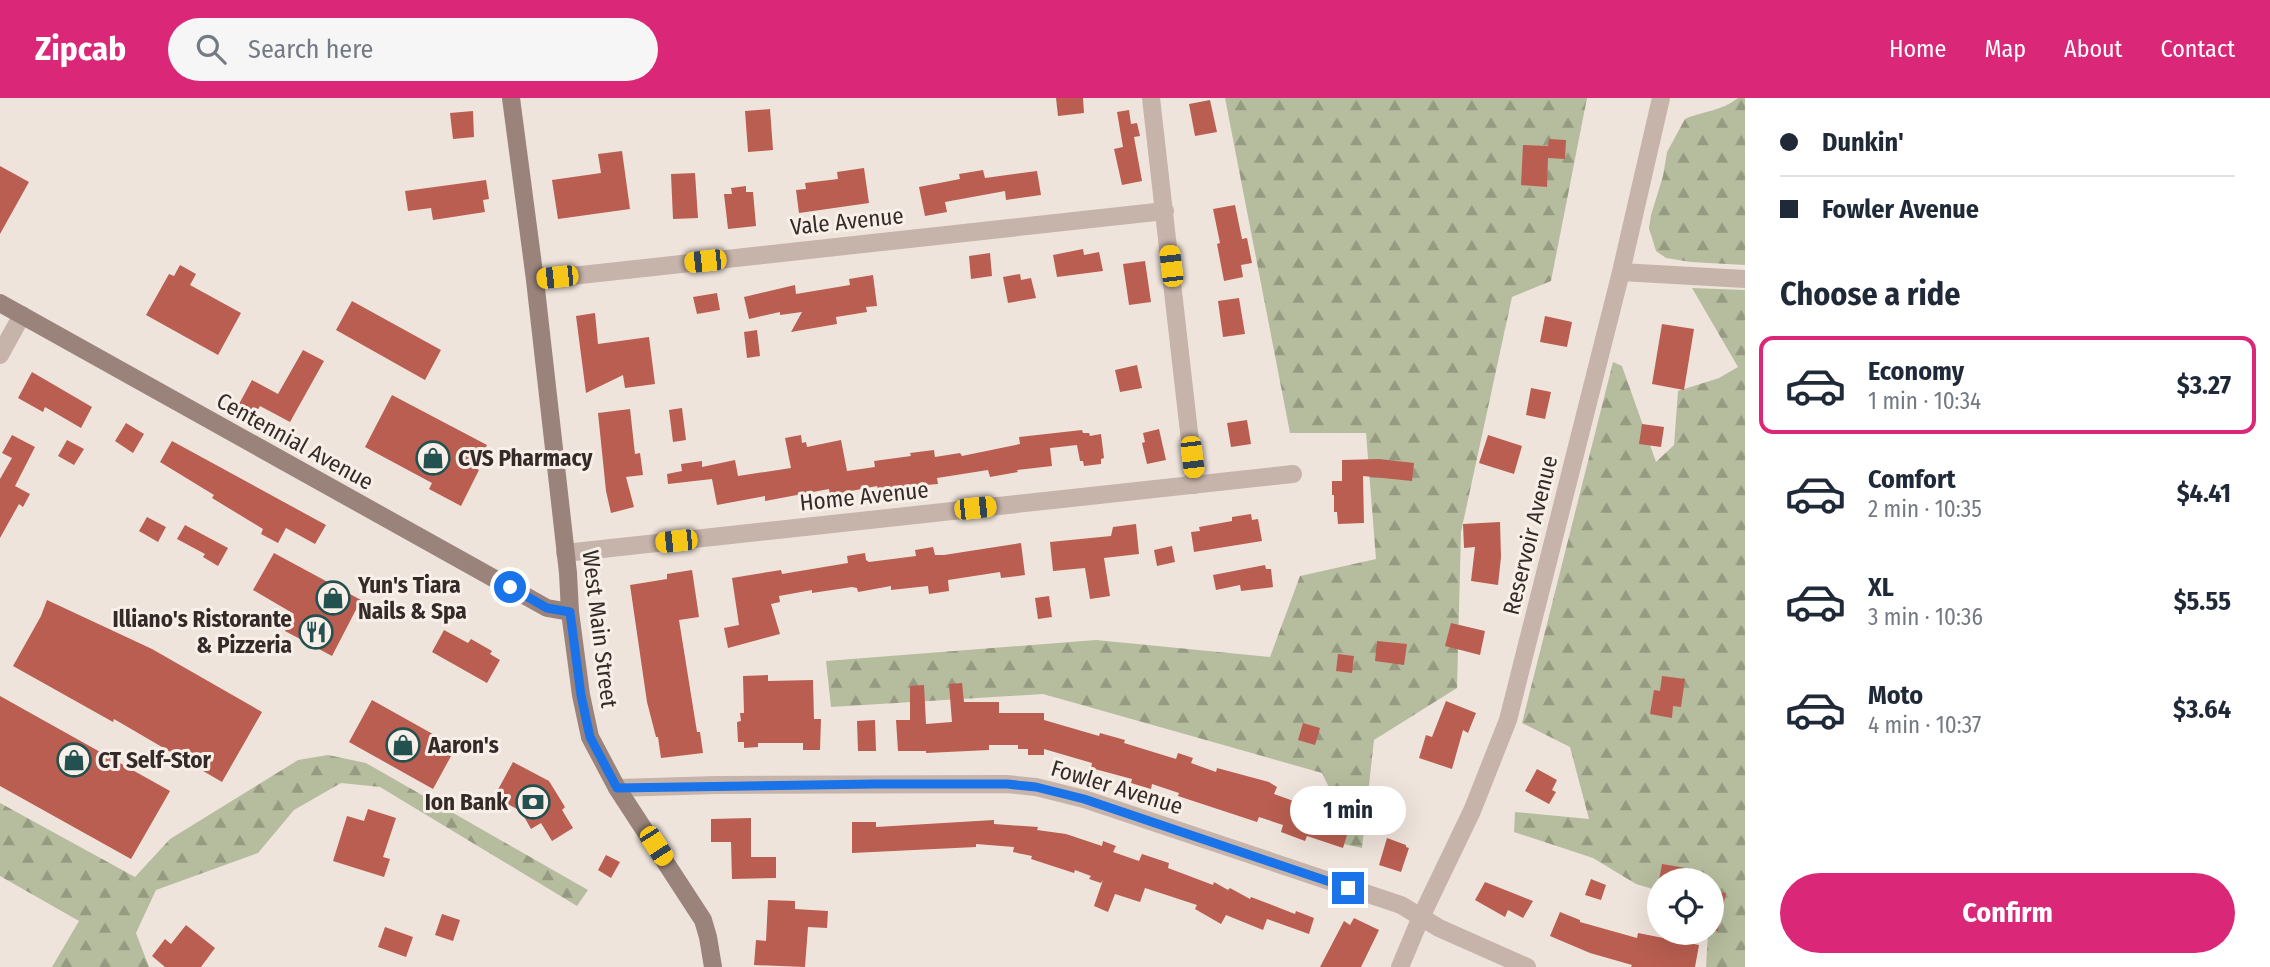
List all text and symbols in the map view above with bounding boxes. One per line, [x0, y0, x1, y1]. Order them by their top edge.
search box [168, 18, 658, 81]
text: Zipcab [35, 29, 126, 69]
icon: search [192, 30, 230, 68]
text: Search here [248, 34, 373, 65]
text: Home [1889, 35, 1946, 63]
text: Map [1984, 35, 2026, 63]
text: About [2064, 35, 2122, 63]
text: Contact [2160, 35, 2235, 63]
text: Dunkin' [1822, 127, 1904, 158]
text: Fowler Avenue [1822, 194, 1979, 225]
street label: Vale Avenue [789, 201, 905, 241]
car [1159, 244, 1184, 288]
car [684, 248, 727, 274]
car [536, 264, 579, 290]
text: Choose a ride [1780, 275, 1961, 313]
icon: car [1784, 354, 1847, 417]
text: Economy [1868, 356, 1964, 387]
text: $3.27 [2177, 370, 2231, 401]
street label: Centennial Avenue [212, 386, 378, 496]
text: 1 min · 10:34 [1868, 387, 1981, 415]
car [1180, 435, 1205, 479]
shop icon: CVS Pharmacy [414, 439, 452, 477]
place label: CVS Pharmacy [458, 444, 593, 472]
street label: Reservoir Avenue [1497, 452, 1563, 618]
icon: car [1784, 462, 1847, 525]
text: Comfort [1868, 464, 1956, 495]
street label: Home Avenue [798, 475, 930, 517]
text: $4.41 [2177, 478, 2231, 509]
car [954, 495, 997, 521]
text: 2 min · 10:35 [1868, 495, 1982, 523]
car [655, 528, 698, 554]
street label: West Main Street [576, 549, 624, 710]
icon: car [1784, 570, 1847, 633]
place label: Yun's Tiara Nails & Spa [357, 571, 467, 625]
route start [494, 571, 526, 603]
text: XL [1868, 572, 1894, 603]
shop icon: Yun's Tiara Nails & Spa [314, 579, 352, 617]
text: $5.55 [2174, 586, 2231, 617]
text: 3 min · 10:36 [1868, 603, 1983, 631]
place label: Illiano's Ristorante & Pizzeria [112, 605, 292, 659]
restaurant icon: Illiano's Ristorante & Pizzeria [297, 613, 335, 651]
icon: car [1784, 678, 1847, 741]
text: Moto [1868, 680, 1923, 711]
text: $3.64 [2173, 694, 2231, 725]
text: 4 min · 10:37 [1868, 711, 1981, 739]
shop icon: Aaron's [384, 726, 422, 764]
place label: Aaron's [427, 731, 499, 759]
shop icon: CT Self-Stor [55, 741, 93, 779]
place label: CT Self-Stor [98, 746, 212, 774]
street label: Fowler Avenue [1048, 754, 1186, 820]
bank icon: Ion Bank [514, 783, 552, 821]
callout: 1 min [1290, 786, 1406, 836]
place label: Ion Bank [425, 788, 508, 816]
text: 1 min [1323, 796, 1373, 824]
car [636, 823, 677, 869]
map controls [1647, 868, 1724, 945]
button: locate [1647, 868, 1724, 945]
route end [1332, 872, 1364, 904]
button: Confirm [1780, 873, 2235, 953]

